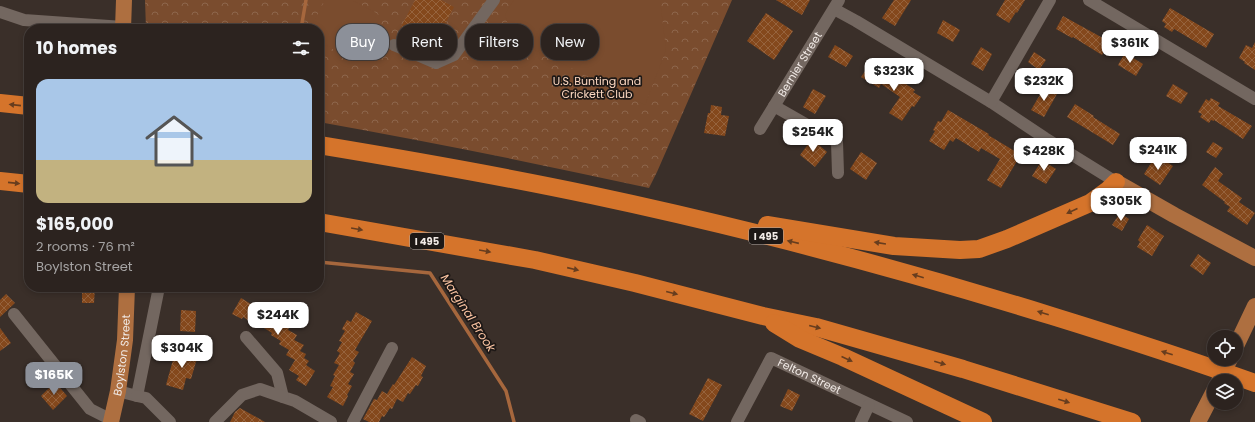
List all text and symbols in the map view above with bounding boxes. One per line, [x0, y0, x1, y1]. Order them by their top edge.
chip: Buy [336, 24, 389, 60]
chip: Rent [397, 24, 457, 60]
chip: Filters [465, 24, 533, 60]
chip: New [541, 24, 599, 60]
street label: Bernier Street [774, 29, 826, 100]
pin: $361K [1102, 30, 1158, 64]
text: $361K [1111, 33, 1149, 52]
text: 10 homes [36, 36, 117, 60]
icon: filters [290, 37, 312, 59]
pin: $323K [866, 58, 922, 92]
text: $323K [874, 61, 914, 80]
pin: $232K [1016, 68, 1072, 102]
text: $232K [1024, 71, 1064, 90]
park label: U.S. Bunting and Crickett Club [553, 73, 641, 102]
one-way arrow [8, 101, 21, 108]
icon: home [138, 105, 210, 177]
pin: $254K [785, 119, 841, 153]
text: $254K [792, 122, 834, 141]
pin: $241K [1130, 137, 1186, 171]
pin: $428K [1016, 138, 1072, 172]
text: $241K [1139, 140, 1177, 159]
text: $428K [1023, 141, 1065, 160]
one-way arrow [8, 180, 21, 186]
pin: $305K [1093, 188, 1149, 222]
text: $305K [1100, 191, 1142, 210]
one-way arrow [1067, 208, 1078, 214]
text: $165,000 [36, 212, 114, 236]
one-way arrow [351, 226, 363, 232]
road number: I 495 [749, 228, 783, 244]
road number: I 495 [410, 233, 444, 249]
text: 2 rooms · 76 m² [36, 237, 135, 256]
one-way arrow [786, 239, 799, 245]
one-way arrow [874, 240, 886, 246]
one-way arrow [479, 249, 491, 255]
text: Boylston Street [36, 257, 133, 276]
one-way arrow [567, 266, 579, 272]
water label: Marginal Brook [437, 270, 500, 356]
one-way arrow [912, 273, 924, 279]
one-way arrow [666, 290, 679, 296]
pin: $244K [250, 302, 306, 336]
text: $244K [257, 305, 299, 324]
one-way arrow [1036, 310, 1048, 316]
street label: Boylston Street [109, 314, 134, 397]
one-way arrow [809, 325, 821, 331]
map controls [1207, 330, 1243, 410]
button: locate [1207, 330, 1243, 366]
pin: $304K [154, 335, 210, 369]
text: $304K [161, 338, 203, 357]
one-way arrow [1160, 349, 1172, 355]
street label: Felton Street [775, 354, 844, 398]
one-way arrow [841, 356, 853, 362]
one-way arrow [934, 360, 946, 366]
pin: $165K [26, 362, 82, 396]
text: $165K [34, 365, 74, 384]
button: layers [1207, 374, 1243, 410]
one-way arrow [1059, 398, 1071, 404]

